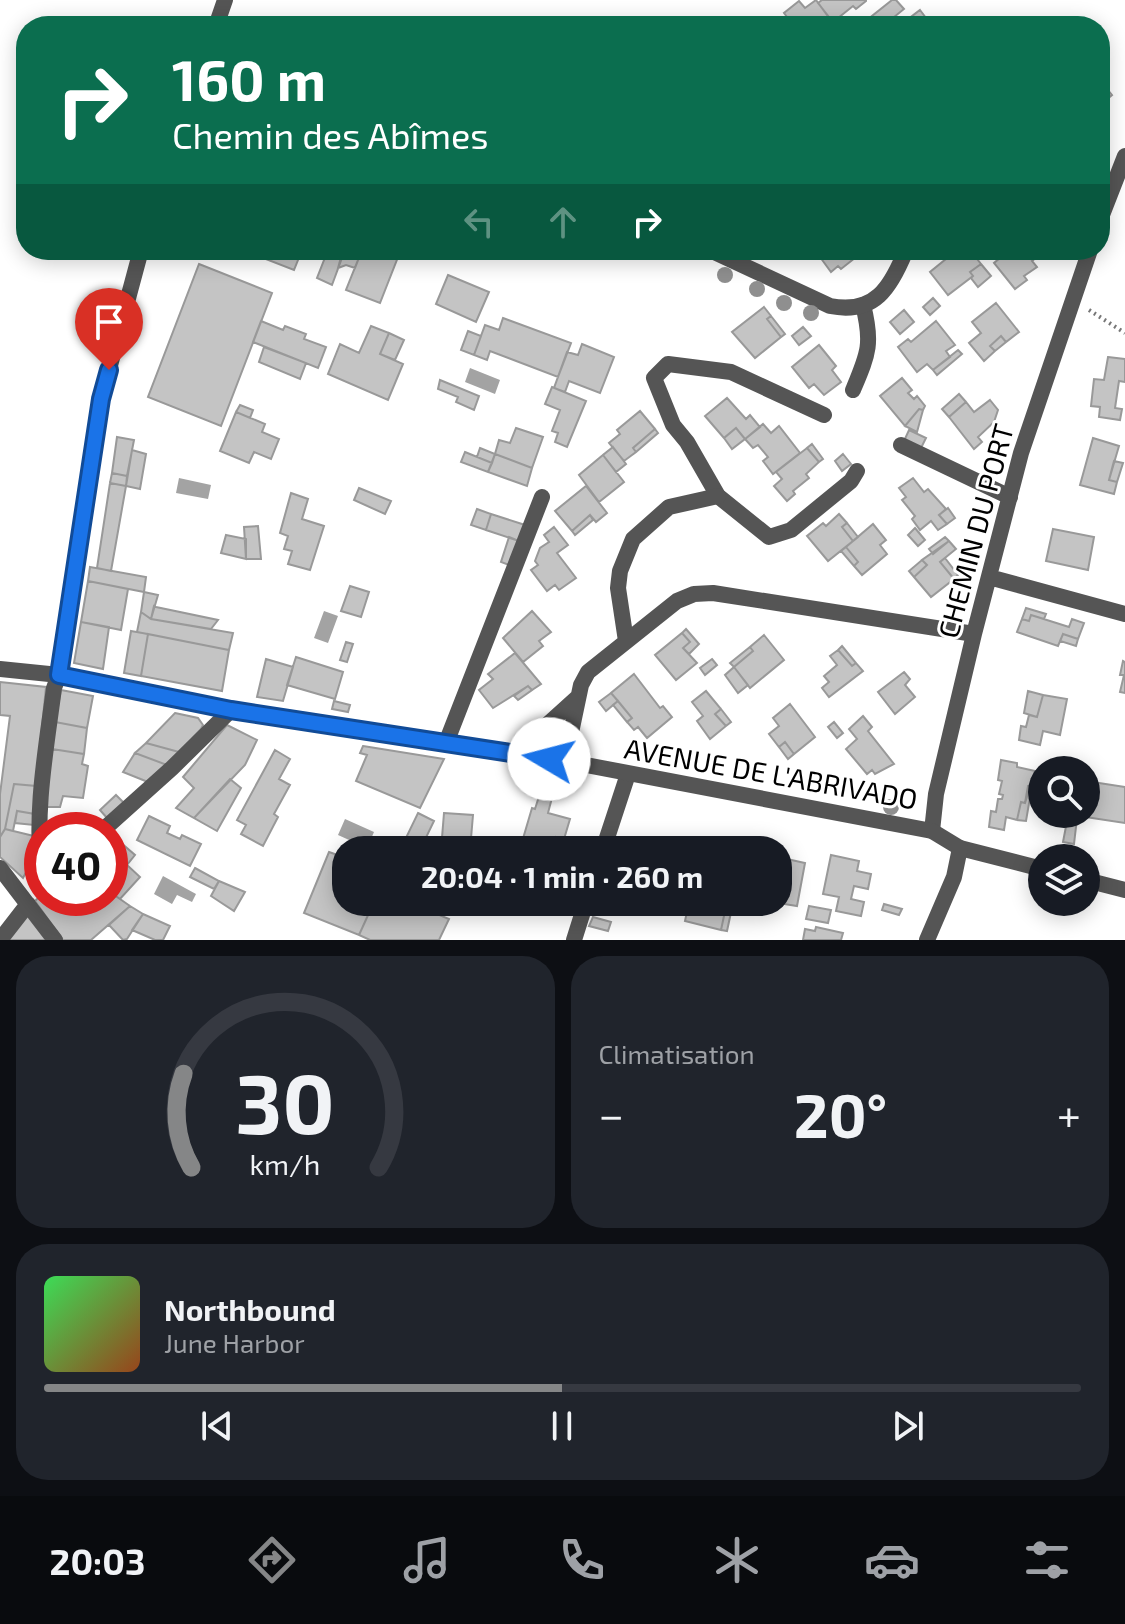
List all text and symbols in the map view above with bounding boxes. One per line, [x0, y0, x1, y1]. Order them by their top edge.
text: 160 m [172, 45, 326, 112]
icon: right [40, 48, 144, 152]
text: Chemin des Abîmes [172, 113, 489, 156]
icon: left [457, 200, 501, 244]
icon: ahead [541, 200, 585, 244]
icon: right [625, 200, 669, 244]
pin [75, 288, 143, 370]
icon: arrive [87, 300, 131, 344]
street label: CHEMIN DU PORT [930, 420, 1020, 641]
position arrow [507, 717, 591, 801]
street label: AVENUE DE L'ABRIVADO [622, 730, 920, 816]
map controls [1028, 756, 1100, 916]
button: search [1028, 756, 1100, 828]
speed limit sign: 40 [24, 812, 128, 916]
button: layers [1028, 844, 1100, 916]
text: 20:04 · 1 min · 260 m [421, 858, 703, 894]
text: Climatisation [599, 1038, 755, 1069]
text: 30 [235, 1051, 335, 1151]
text: 20° [794, 1078, 887, 1150]
text: − [599, 1087, 624, 1140]
text: + [1057, 1087, 1081, 1140]
text: km/h [250, 1146, 321, 1181]
text: Northbound [164, 1291, 336, 1327]
text: June Harbor [164, 1327, 305, 1358]
icon: previous [195, 1404, 239, 1448]
icon: pause [540, 1404, 584, 1448]
icon: next [886, 1404, 930, 1448]
icon: directions [244, 1532, 300, 1588]
icon: music [399, 1532, 455, 1588]
icon: phone [554, 1532, 610, 1588]
icon: climate [709, 1532, 765, 1588]
icon: car [864, 1532, 920, 1588]
icon: filters [1019, 1532, 1075, 1588]
text: 20:03 [49, 1539, 146, 1582]

